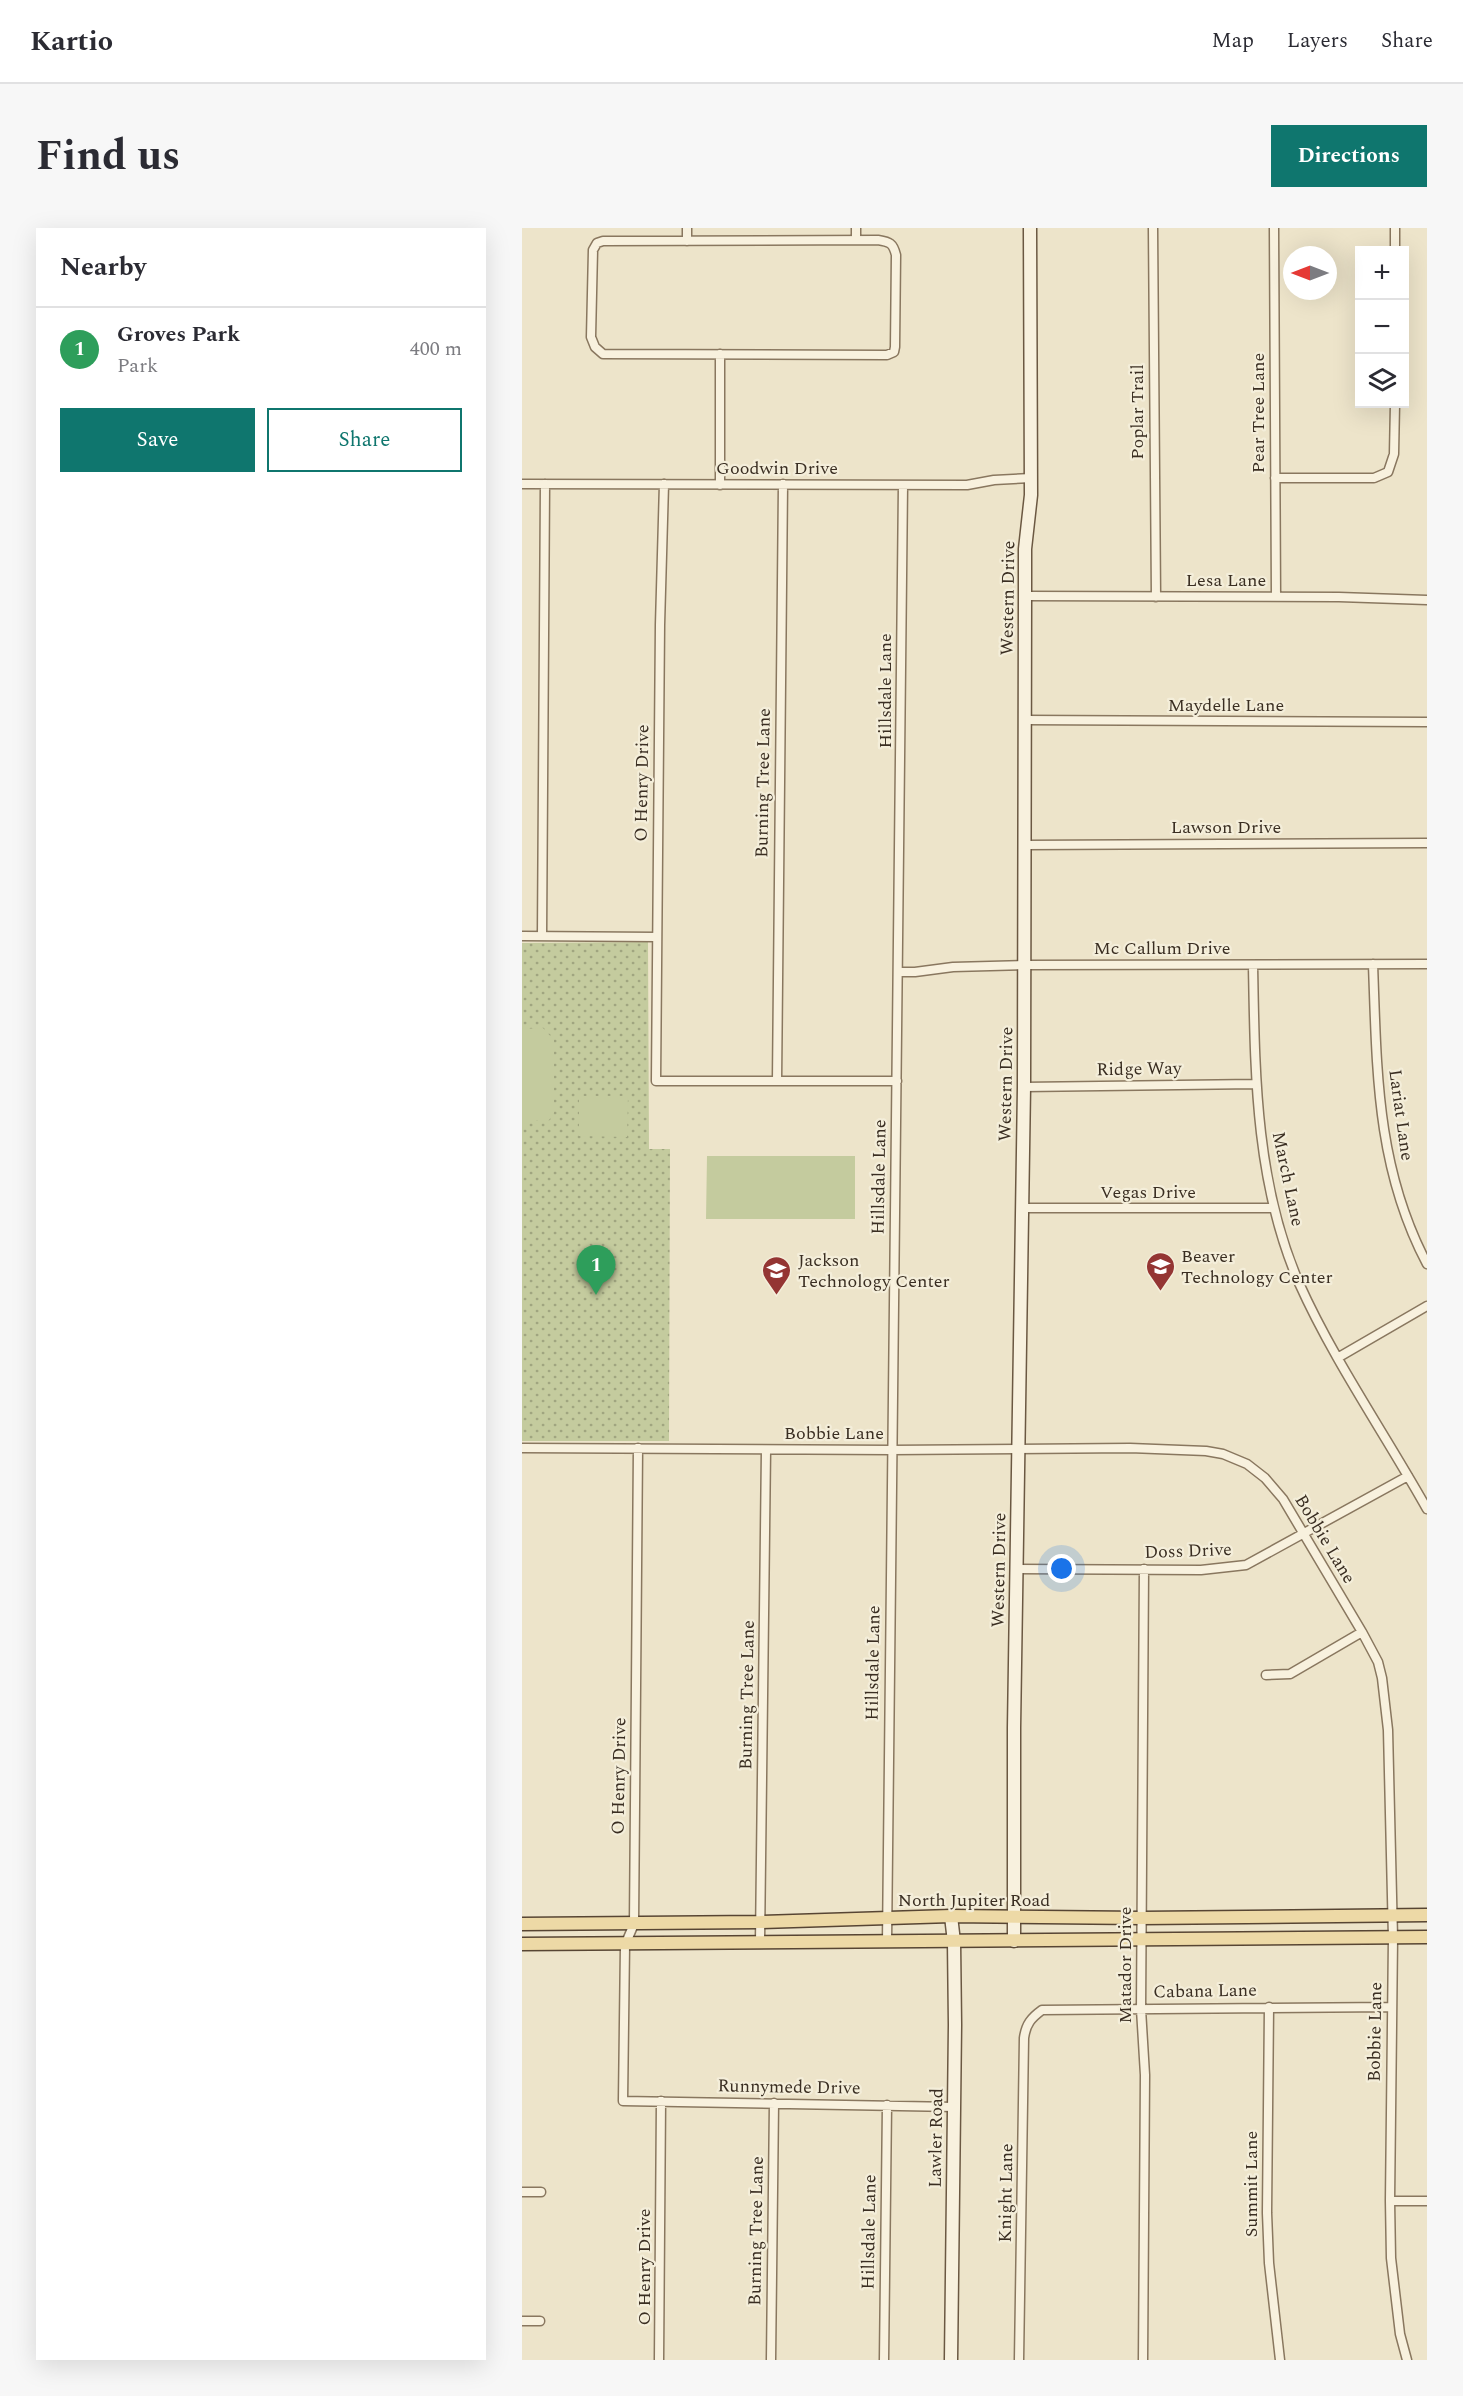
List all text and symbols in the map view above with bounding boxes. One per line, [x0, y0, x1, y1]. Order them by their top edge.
text: Kartio [30, 20, 113, 63]
text: Map [1212, 25, 1254, 57]
text: Layers [1287, 25, 1348, 57]
text: Share [1381, 25, 1433, 57]
text: Find us [36, 125, 180, 188]
button: Directions [1271, 125, 1427, 187]
north arrow [1283, 246, 1337, 300]
map controls [1355, 246, 1409, 408]
button: + [1355, 246, 1409, 300]
text: Nearby [60, 247, 146, 287]
button: − [1355, 300, 1409, 354]
text: Groves Park [117, 318, 240, 351]
text: 1 [74, 334, 85, 364]
text: 400 m [410, 334, 462, 364]
text: Park [117, 351, 158, 381]
street label: Pear Tree Lane [1245, 353, 1272, 473]
button: layers [1355, 354, 1409, 408]
street label: Poplar Trail [1124, 364, 1151, 460]
button: Save [60, 408, 255, 472]
button: Share [267, 408, 462, 472]
street label: Goodwin Drive [716, 455, 838, 482]
street label: Western Drive [993, 540, 1023, 656]
street label: Lesa Lane [1186, 567, 1266, 594]
street label: Hillsdale Lane [872, 633, 899, 749]
street label: Maydelle Lane [1168, 692, 1284, 719]
street label: Burning Tree Lane [748, 708, 778, 858]
street label: O Henry Drive [627, 724, 657, 842]
street label: Lawson Drive [1171, 814, 1281, 841]
street label: Mc Callum Drive [1094, 935, 1230, 962]
street label: Western Drive [991, 1026, 1021, 1142]
street label: Ridge Way [1096, 1055, 1183, 1083]
street label: Lariat Lane [1381, 1068, 1421, 1162]
street label: Hillsdale Lane [864, 1119, 894, 1235]
street label: March Lane [1265, 1129, 1311, 1229]
street label: Vegas Drive [1100, 1179, 1196, 1206]
place label: Beaver Technology Center [1181, 1243, 1333, 1291]
pin: 1 [576, 1246, 616, 1295]
place label: Jackson Technology Center [798, 1247, 950, 1295]
school or university icon: Beaver Technology Center [1144, 1250, 1176, 1292]
school or university icon: Jackson Technology Center [761, 1254, 793, 1296]
street label: Bobbie Lane [784, 1420, 884, 1447]
street label: Bobbie Lane [1288, 1489, 1362, 1589]
street label: Western Drive [984, 1512, 1014, 1628]
street label: Doss Drive [1144, 1536, 1232, 1566]
your location [1047, 1554, 1076, 1583]
street label: Hillsdale Lane [858, 1605, 888, 1721]
street label: Burning Tree Lane [732, 1620, 762, 1770]
street label: O Henry Drive [604, 1717, 634, 1835]
street label: North Jupiter Road [898, 1887, 1050, 1914]
street label: Matador Drive [1112, 1907, 1139, 2023]
street label: Cabana Lane [1153, 1977, 1257, 2005]
street label: Bobbie Lane [1361, 1982, 1389, 2082]
street label: Runnymede Drive [717, 2072, 861, 2102]
street label: Lawler Road [922, 2088, 950, 2188]
street label: Summit Lane [1238, 2131, 1265, 2237]
street label: Knight Lane [992, 2143, 1020, 2243]
street label: Burning Tree Lane [741, 2156, 771, 2306]
street label: Hillsdale Lane [854, 2174, 884, 2290]
street label: O Henry Drive [631, 2208, 658, 2326]

